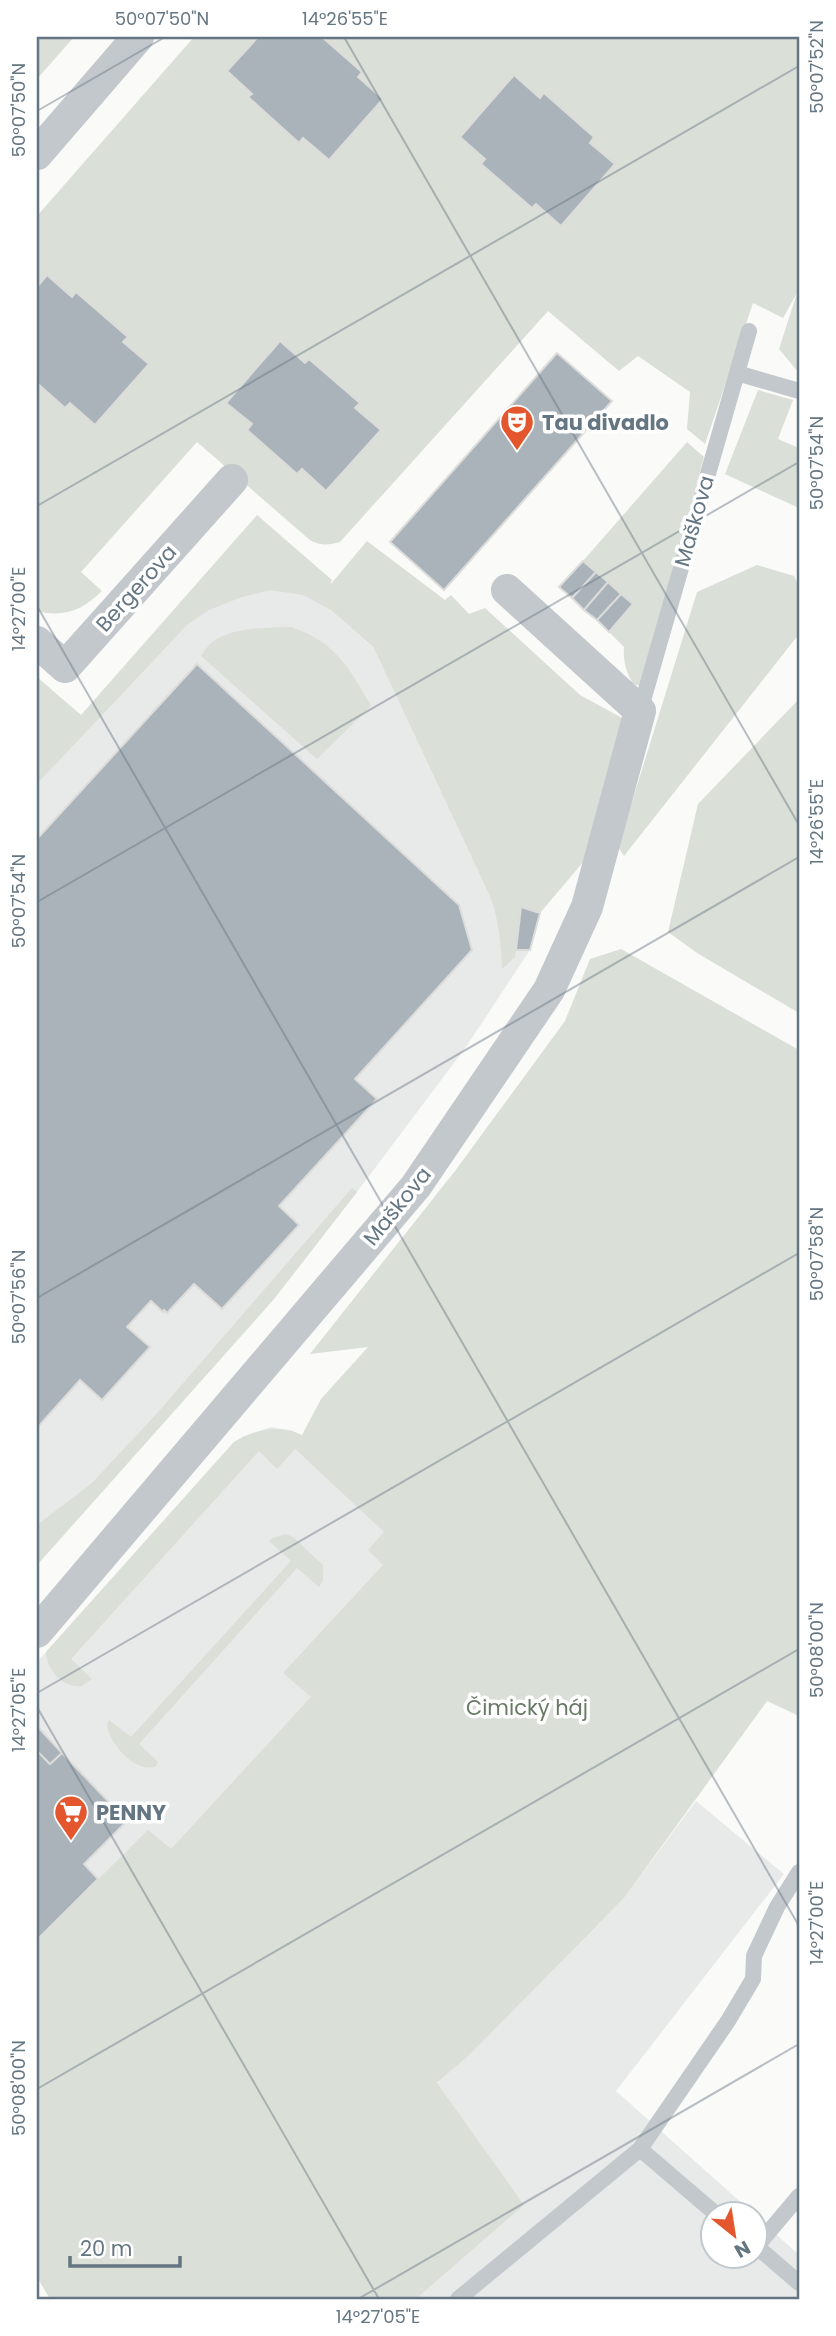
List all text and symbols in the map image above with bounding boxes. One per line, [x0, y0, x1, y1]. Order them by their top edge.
text: 50°07'50"N [115, 6, 209, 31]
text: 14°26'55"E [302, 6, 388, 31]
text: 50°07'52"N [804, 20, 829, 114]
text: 50°07'50"N [6, 63, 31, 157]
theatre icon: Tau divadlo [498, 403, 536, 452]
place label: Tau divadlo [542, 408, 669, 437]
text: 50°07'54"N [804, 416, 829, 510]
street label: Maškova [667, 472, 721, 570]
street label: Bergerova [89, 538, 183, 638]
text: 14°27'00"E [6, 567, 31, 651]
text: 14°26'55"E [804, 779, 829, 865]
text: 50°07'54"N [6, 854, 31, 948]
street label: Maškova [356, 1161, 438, 1251]
text: 50°07'58"N [804, 1207, 829, 1301]
text: 50°07'56"N [6, 1250, 31, 1344]
text: 50°08'00"N [804, 1602, 829, 1698]
text: 14°27'05"E [6, 1668, 31, 1752]
park label: Čimický háj [466, 1693, 588, 1722]
supermarket icon: PENNY [52, 1793, 90, 1842]
place label: PENNY [96, 1798, 166, 1827]
text: 14°27'00"E [804, 1881, 829, 1965]
text: 50°08'00"N [6, 2040, 31, 2136]
north arrow [700, 2200, 770, 2270]
scale bar [70, 2224, 180, 2268]
text: 20 m [80, 2234, 133, 2263]
text: N [729, 2234, 755, 2265]
text: 14°27'05"E [336, 2304, 420, 2329]

